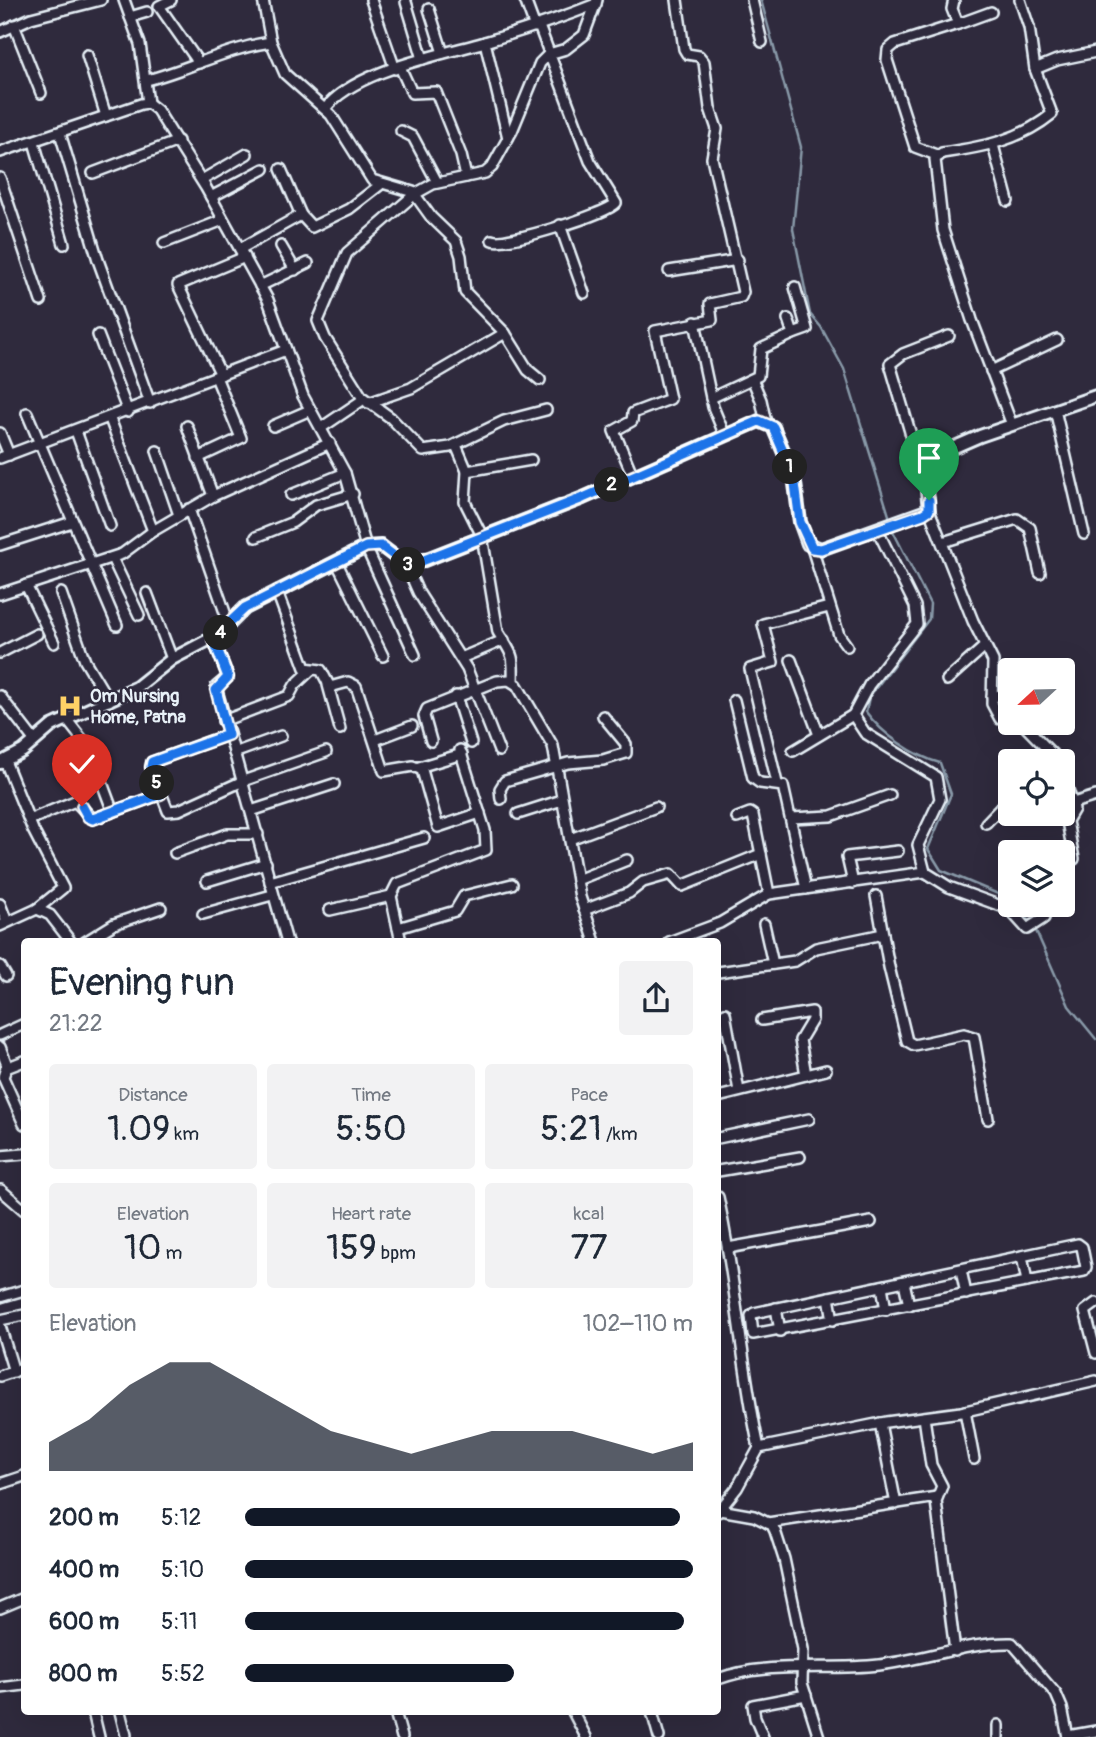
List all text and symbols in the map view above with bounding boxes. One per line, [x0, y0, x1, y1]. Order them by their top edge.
pin [899, 428, 959, 500]
icon: arrive [910, 439, 948, 477]
pin: 1 [772, 449, 808, 484]
text: 1 [786, 454, 793, 478]
pin: 2 [594, 468, 630, 503]
text: 2 [606, 472, 617, 496]
pin: 3 [390, 548, 426, 582]
text: 3 [402, 552, 413, 576]
pin: 4 [204, 616, 238, 650]
text: 4 [215, 620, 226, 644]
north arrow [998, 658, 1074, 735]
map controls [998, 658, 1075, 917]
place label: Om Nursing Home, Patna [90, 685, 186, 729]
hospital icon: Om Nursing Home, Patna [56, 692, 84, 720]
pin [52, 734, 112, 806]
icon: check [63, 745, 101, 783]
button: locate [998, 749, 1075, 826]
pin: 5 [140, 766, 174, 800]
text: 5 [151, 770, 162, 794]
button: layers [998, 840, 1075, 917]
text: Evening run [49, 959, 235, 1007]
button: share [619, 961, 693, 1035]
text: 21:22 [49, 1009, 103, 1038]
text: Distance [118, 1083, 188, 1107]
text: Time [351, 1083, 391, 1107]
text: Pace [570, 1083, 608, 1107]
text: 1.09 [107, 1107, 170, 1151]
text: 5:50 [335, 1107, 407, 1151]
text: 5:21 [540, 1107, 602, 1151]
text: km [170, 1122, 199, 1146]
text: /km [602, 1122, 638, 1146]
text: Elevation [117, 1202, 189, 1226]
text: Heart rate [331, 1202, 411, 1226]
text: kcal [574, 1202, 604, 1226]
text: 10 [124, 1226, 161, 1270]
text: 159 [326, 1226, 377, 1270]
text: 77 [570, 1226, 608, 1270]
text: m [161, 1241, 182, 1265]
text: bpm [377, 1241, 416, 1265]
text: Elevation [49, 1309, 137, 1338]
text: 102–110 m [583, 1309, 693, 1338]
text: 200 m [49, 1503, 119, 1532]
text: 5:12 [161, 1503, 201, 1532]
text: 400 m [49, 1555, 119, 1584]
text: 5:10 [161, 1555, 204, 1584]
text: 600 m [49, 1607, 119, 1636]
text: 5:11 [161, 1607, 198, 1636]
text: 800 m [49, 1659, 117, 1688]
text: 5:52 [161, 1659, 205, 1688]

